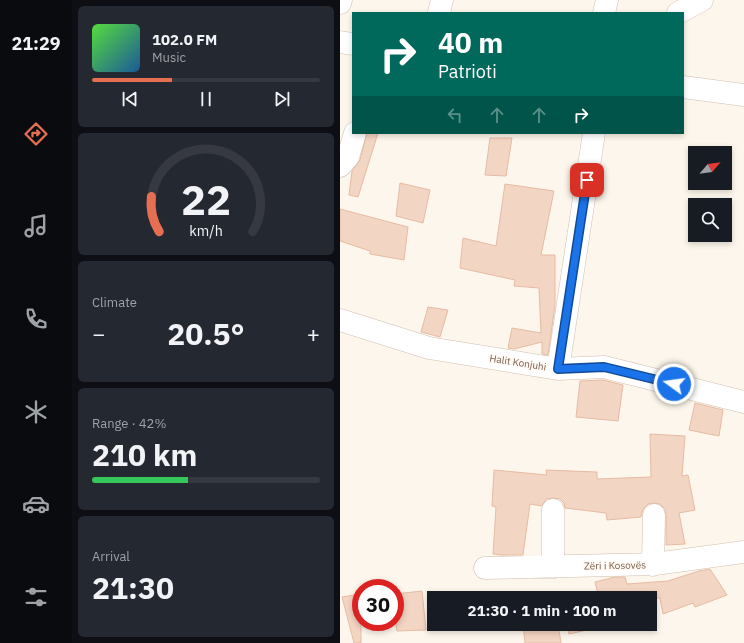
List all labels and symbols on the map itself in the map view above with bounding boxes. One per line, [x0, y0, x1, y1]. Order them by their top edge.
north arrow [688, 146, 732, 190]
pin [570, 163, 604, 197]
street label: Halit Konjuhi [489, 352, 547, 373]
position arrow [653, 363, 695, 405]
street label: Zëri i Kosovës [584, 558, 646, 573]
speed limit sign: 30 [352, 579, 404, 631]

